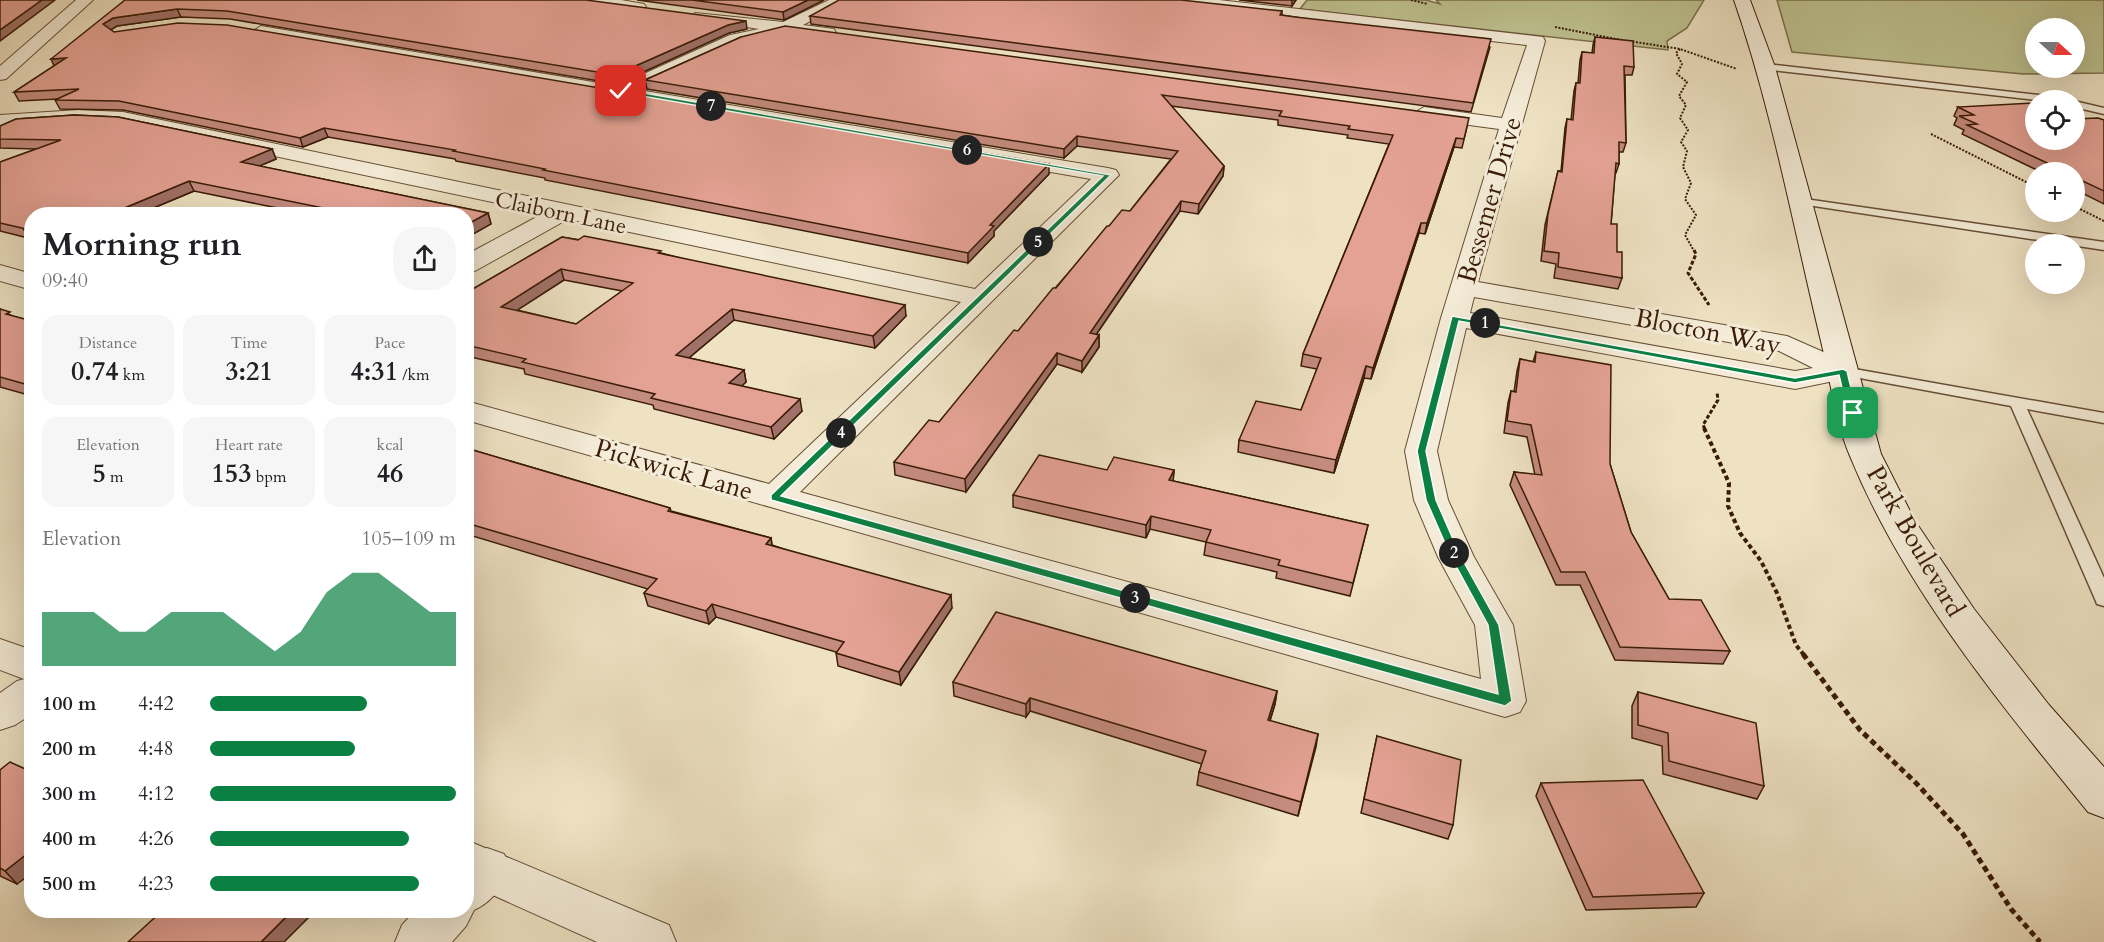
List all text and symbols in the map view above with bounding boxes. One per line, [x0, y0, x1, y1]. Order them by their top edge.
north arrow [2025, 18, 2085, 78]
map controls [2025, 18, 2085, 294]
pin [595, 65, 646, 116]
icon: check [604, 74, 637, 107]
button: locate [2025, 90, 2085, 150]
pin: 7 [696, 91, 726, 121]
text: 7 [707, 95, 715, 117]
street label: Bessemer Drive [1449, 113, 1530, 288]
pin: 6 [952, 135, 982, 165]
text: 6 [963, 139, 971, 161]
button: + [2025, 162, 2085, 222]
street label: Claiborn Lane [492, 184, 629, 242]
text: Morning run [42, 222, 242, 267]
button: share [393, 227, 456, 290]
pin: 5 [1023, 227, 1053, 257]
text: 5 [1034, 231, 1042, 253]
button: − [2025, 234, 2085, 294]
text: 09:40 [42, 267, 88, 294]
street label: Blocton Way [1632, 300, 1784, 363]
pin: 1 [1470, 308, 1500, 338]
text: 1 [1481, 312, 1489, 334]
text: Distance [79, 332, 137, 354]
text: Time [230, 332, 268, 354]
text: Pace [375, 332, 405, 354]
text: 0.74 [71, 354, 119, 389]
text: 3:21 [225, 354, 273, 389]
text: 4:31 [350, 354, 398, 389]
text: km [119, 364, 145, 386]
text: /km [398, 364, 430, 386]
pin [1827, 387, 1878, 438]
icon: arrive [1836, 396, 1869, 429]
pin: 4 [826, 418, 856, 448]
text: 4 [837, 422, 845, 444]
street label: Pickwick Lane [591, 430, 757, 509]
text: Elevation [76, 434, 140, 456]
text: Heart rate [215, 434, 283, 456]
text: kcal [377, 434, 403, 456]
text: 5 [92, 456, 106, 491]
text: 153 [212, 456, 252, 491]
text: 46 [377, 456, 403, 491]
street label: Park Boulevard [1858, 459, 1973, 623]
text: m [106, 466, 124, 488]
text: bpm [252, 466, 286, 488]
text: Elevation [42, 525, 121, 552]
text: 105–109 m [361, 525, 456, 552]
pin: 2 [1439, 538, 1469, 568]
text: 2 [1450, 542, 1458, 564]
pin: 3 [1120, 583, 1150, 613]
text: 3 [1131, 587, 1139, 609]
text: 100 m [42, 690, 97, 717]
text: 4:42 [138, 690, 174, 717]
text: 200 m [42, 735, 97, 762]
text: 4:48 [138, 735, 174, 762]
text: 300 m [42, 780, 97, 807]
text: 4:12 [138, 780, 174, 807]
text: 400 m [42, 825, 97, 852]
text: 4:26 [138, 825, 174, 852]
text: 500 m [42, 870, 97, 897]
text: 4:23 [138, 870, 174, 897]

